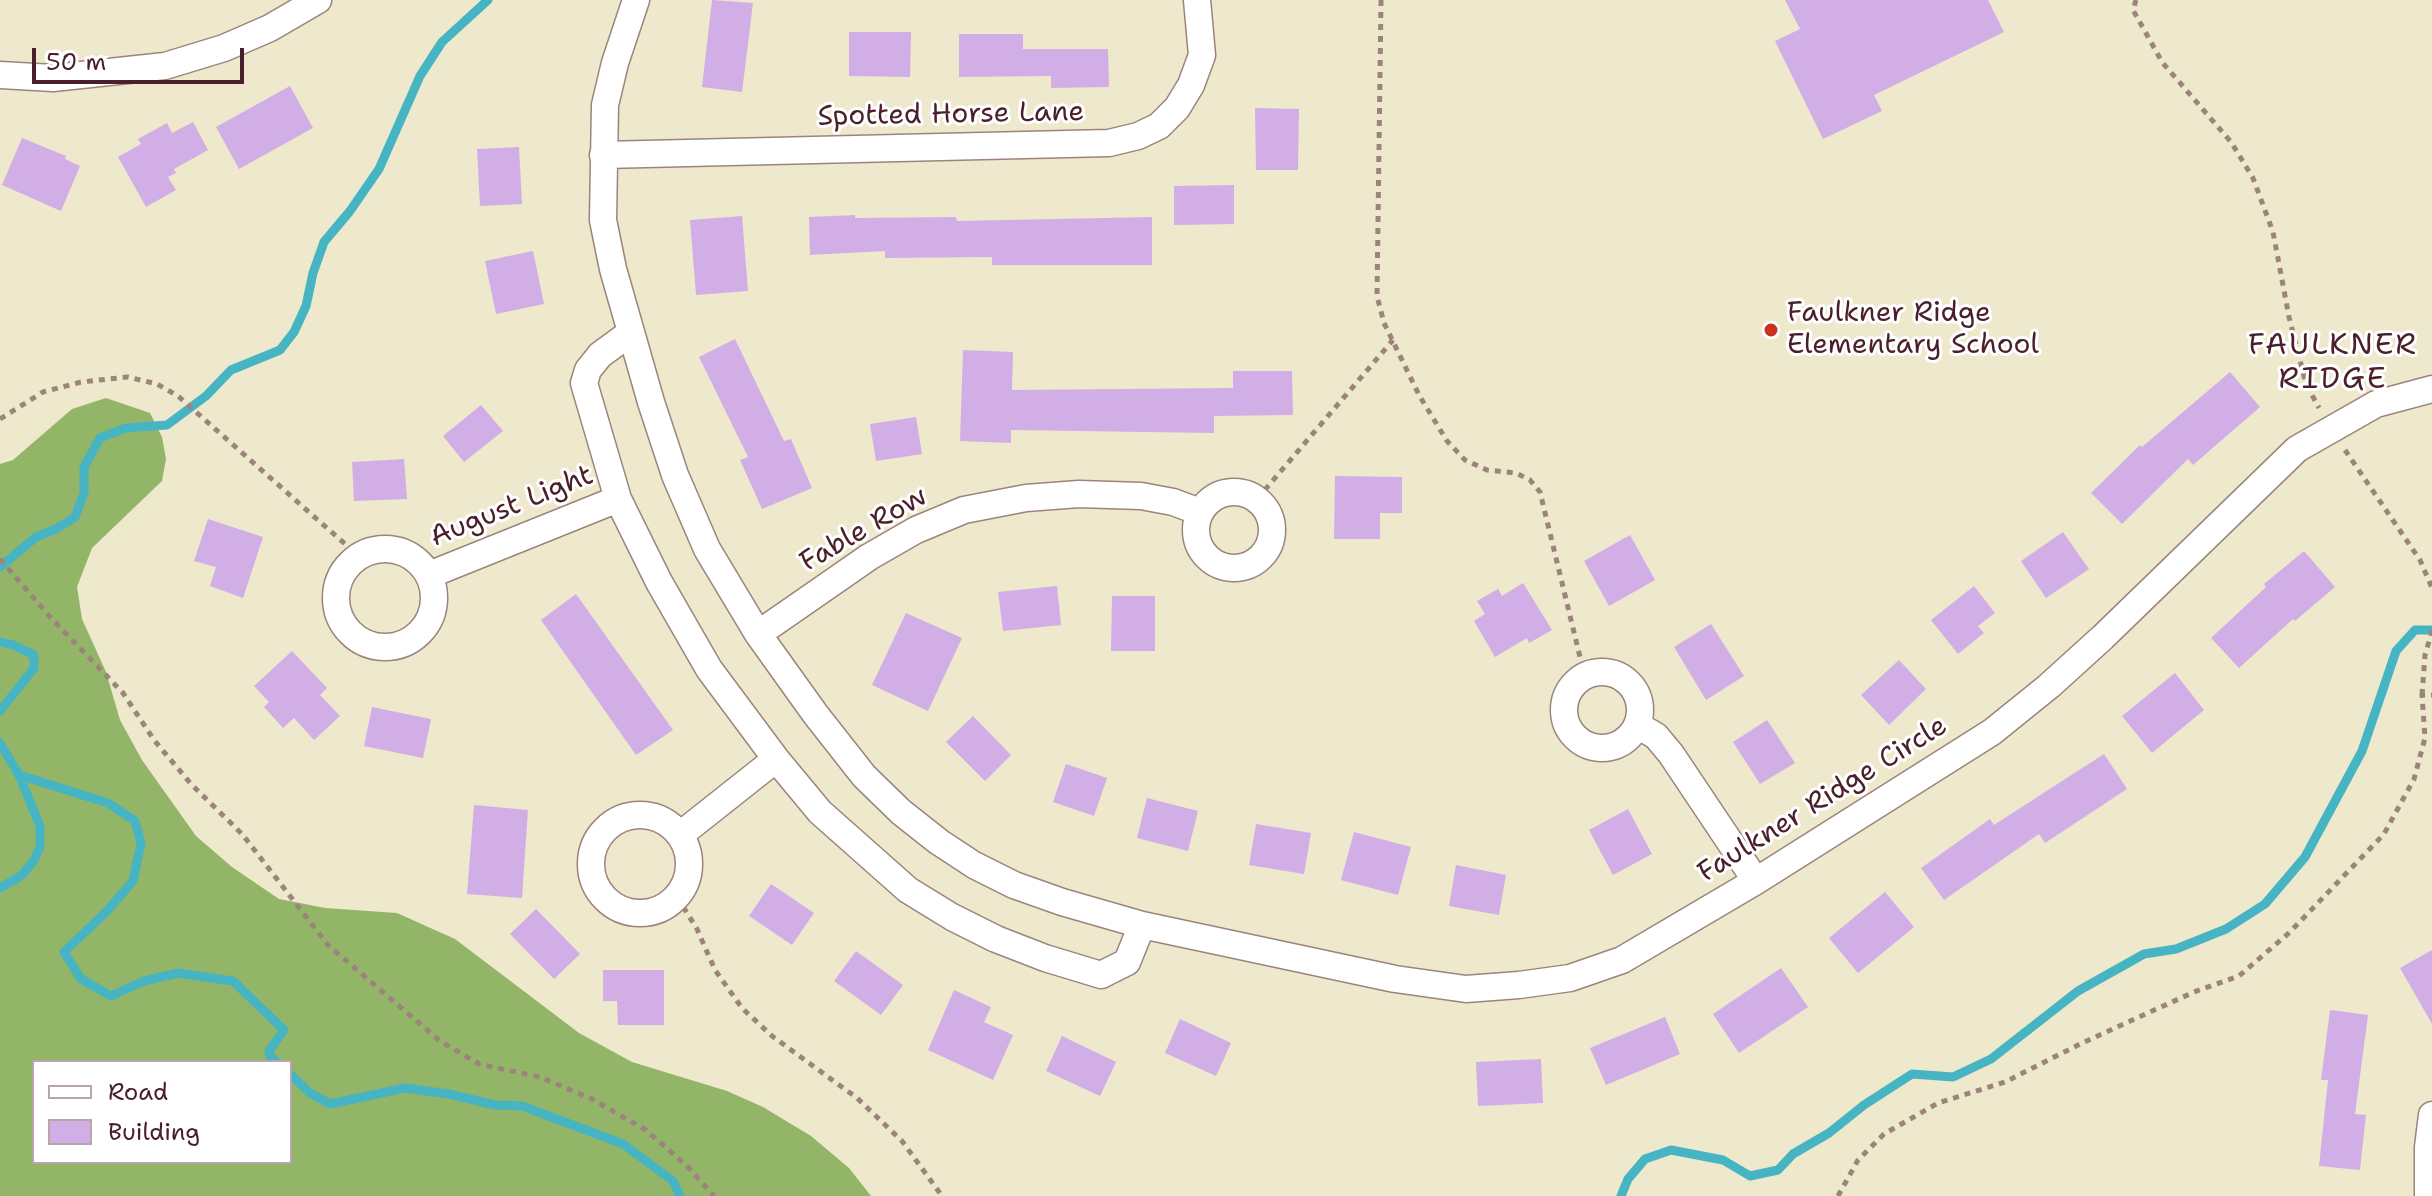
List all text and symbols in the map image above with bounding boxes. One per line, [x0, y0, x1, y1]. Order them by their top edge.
scale bar [36, 32, 248, 82]
text: 50 m [46, 46, 106, 78]
street label: Spotted Horse Lane [817, 96, 1085, 134]
place label: Faulkner Ridge Elementary School [1787, 297, 2039, 363]
marker: Faulkner Ridge Elementary School [1762, 321, 1780, 339]
district label: FAULKNER RIDGE [2248, 328, 2418, 398]
street label: August Light [426, 459, 598, 555]
street label: Fable Row [794, 480, 934, 580]
street label: Faulkner Ridge Circle [1692, 710, 1954, 890]
legend [32, 1060, 292, 1164]
text: Road [108, 1076, 168, 1108]
text: Building [108, 1116, 200, 1148]

